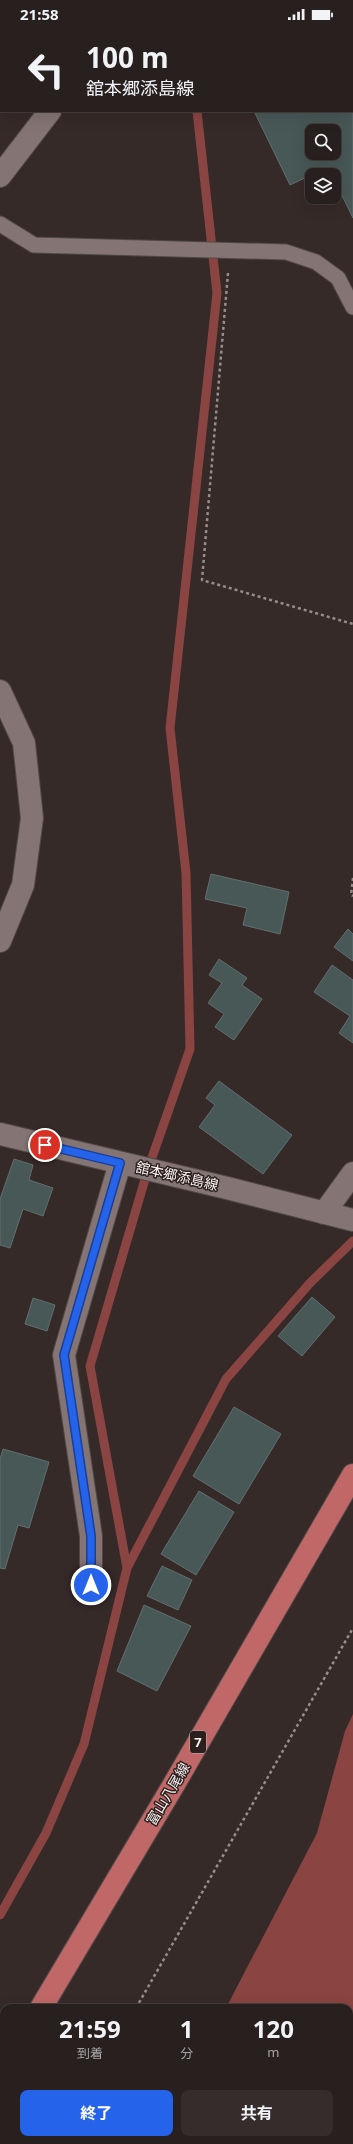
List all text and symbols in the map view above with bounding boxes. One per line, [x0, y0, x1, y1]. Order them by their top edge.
text: 21:58 [20, 4, 59, 24]
text: 100 m [86, 38, 169, 76]
icon: left [20, 44, 72, 96]
text: 舘本郷添島線 [86, 76, 194, 100]
map controls [305, 124, 341, 204]
button: search [305, 124, 341, 160]
button: layers [305, 168, 341, 204]
pin [28, 1128, 62, 1162]
icon: arrive [34, 1134, 56, 1156]
street label: 舘本郷添島線 [134, 1157, 220, 1194]
position arrow [70, 1564, 112, 1606]
road number: 7 [190, 1731, 206, 1753]
street label: 富山八尾線 [141, 1759, 194, 1829]
text: 21:59 [59, 2012, 121, 2045]
text: 1 [180, 2012, 194, 2045]
text: 120 [253, 2012, 294, 2045]
text: m [267, 2043, 279, 2061]
text: 到着 [77, 2044, 103, 2062]
text: 分 [180, 2044, 193, 2062]
button: 終了 [20, 2090, 173, 2136]
button: 共有 [181, 2090, 333, 2136]

